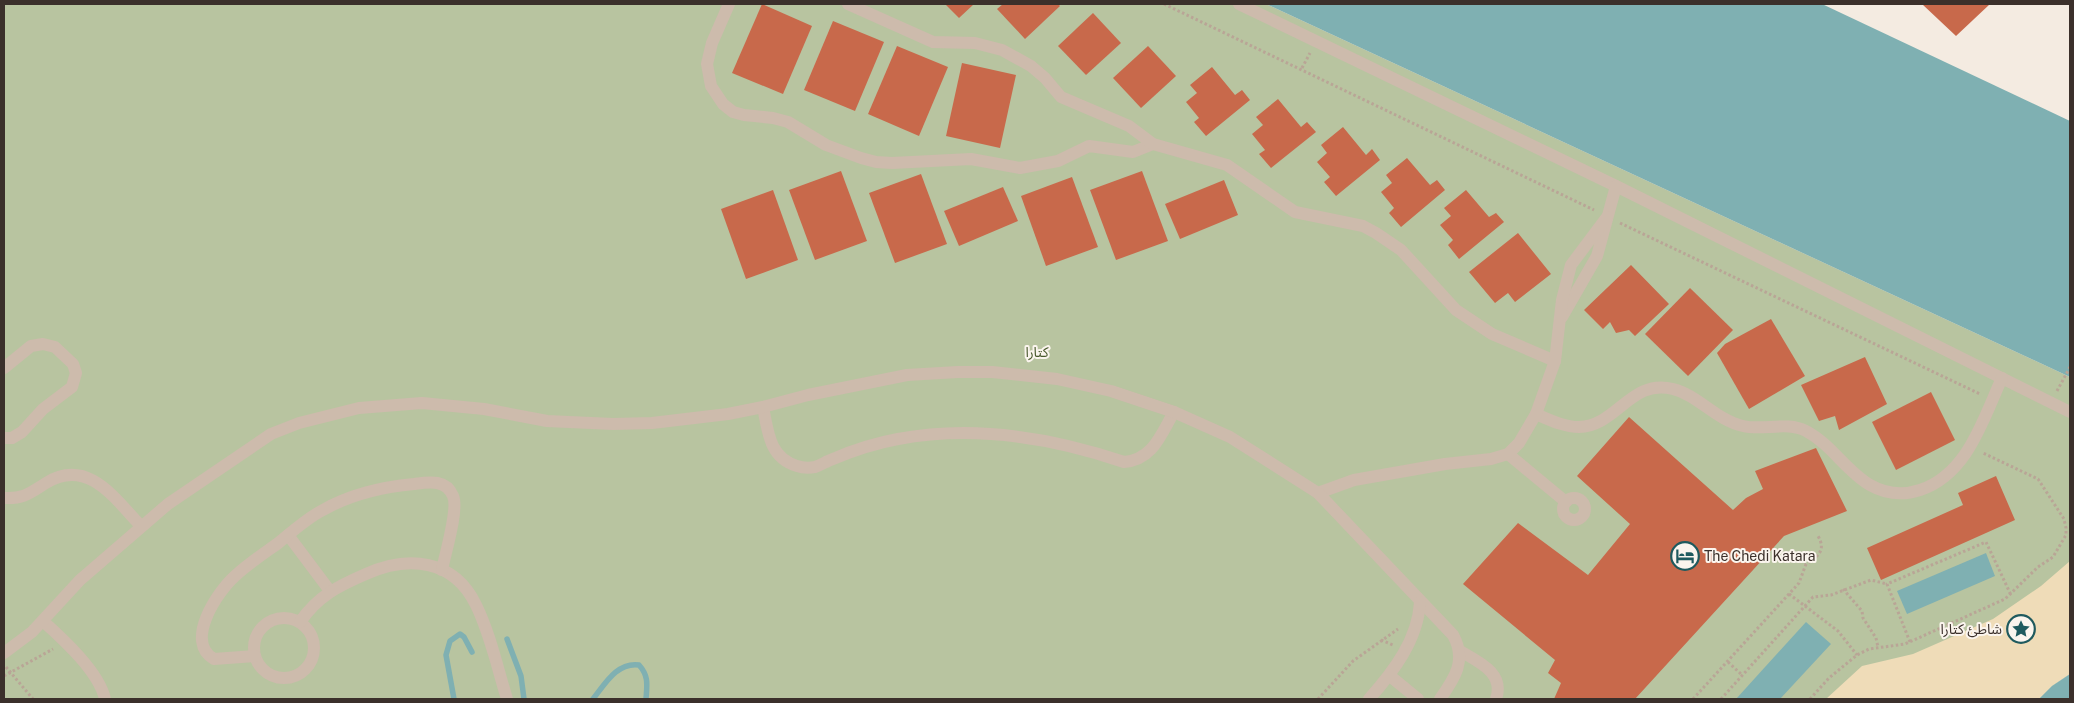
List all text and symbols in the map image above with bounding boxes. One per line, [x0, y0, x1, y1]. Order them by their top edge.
park label: كتارا [1025, 344, 1049, 361]
hotel icon: The Chedi Katara [1670, 541, 1700, 571]
place label: The Chedi Katara [1704, 548, 1816, 564]
place icon: شاطئ كتارا [2006, 614, 2036, 644]
place label: شاطئ كتارا [1941, 621, 2002, 638]

